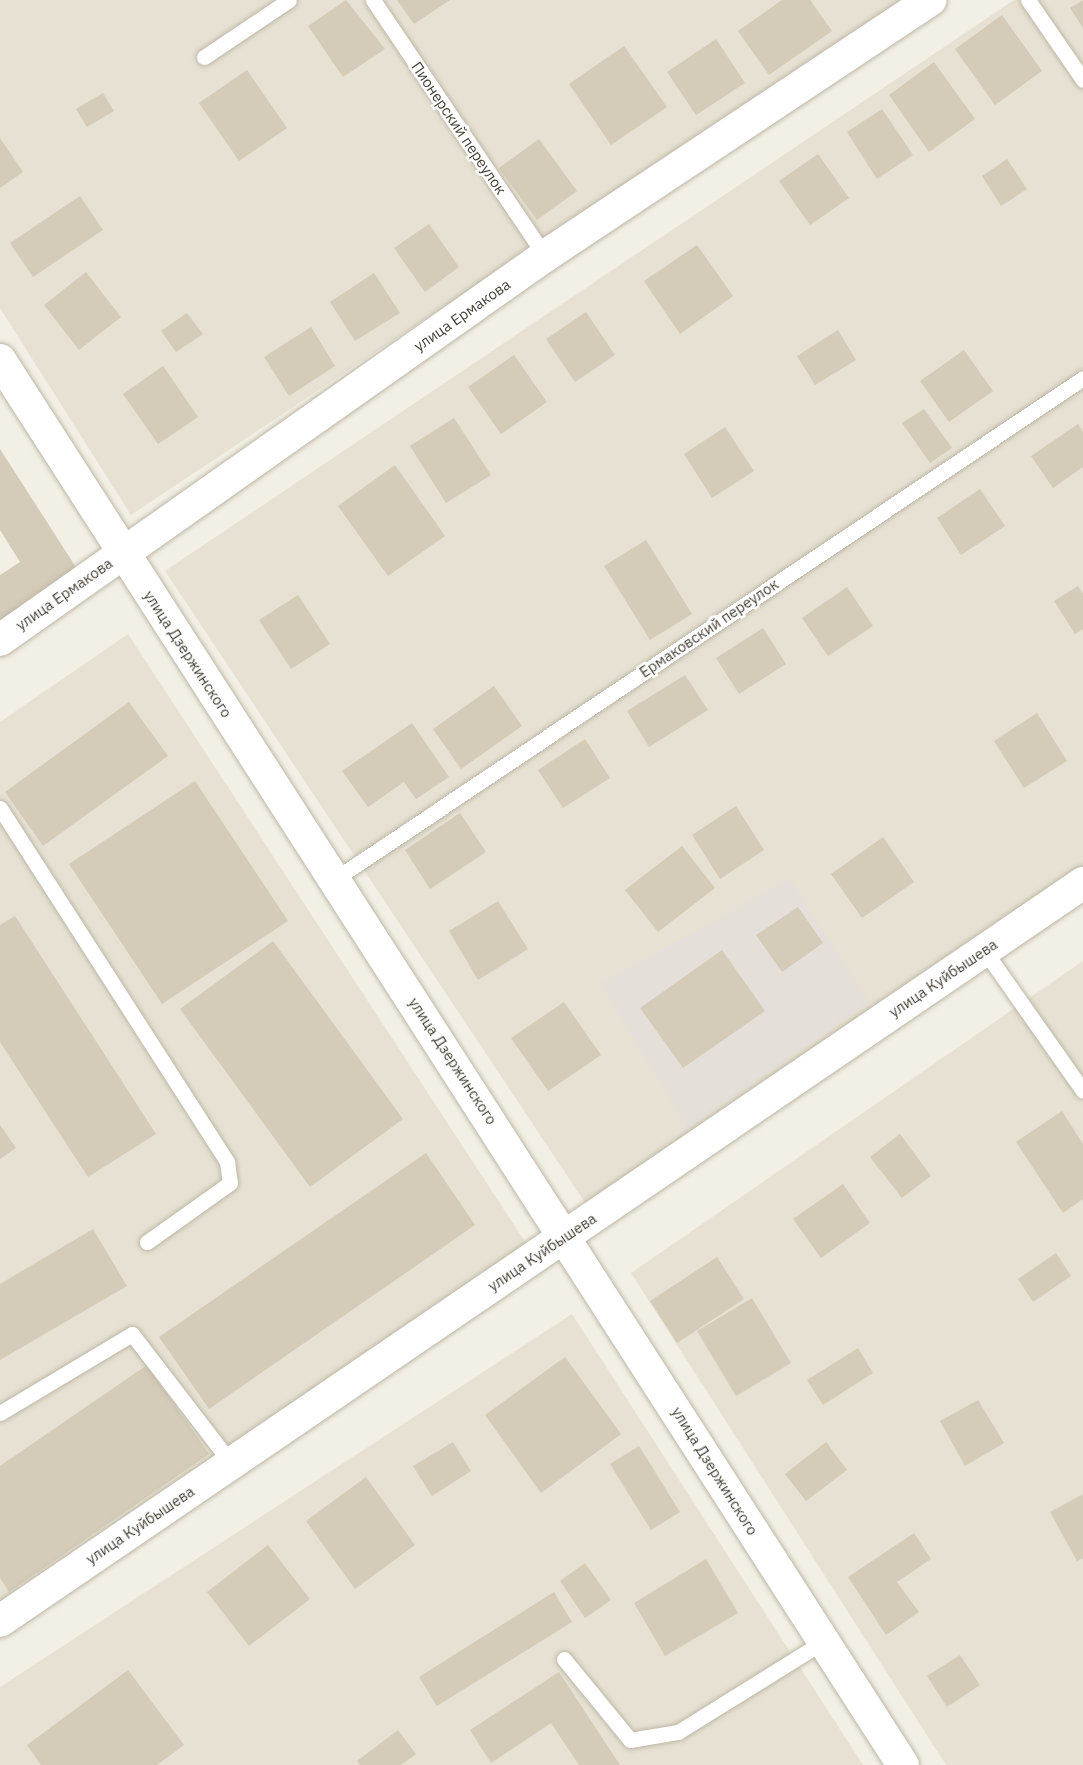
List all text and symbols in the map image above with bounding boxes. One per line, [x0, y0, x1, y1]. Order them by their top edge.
street label: Пионерский переулок [408, 58, 510, 198]
street label: улица Ермакова [410, 275, 514, 355]
street label: улица Ермакова [12, 554, 116, 634]
street label: Ермаковский переулок [636, 575, 782, 681]
street label: улица Дзержинского [140, 587, 236, 721]
street label: улица Куйбышева [885, 935, 1001, 1021]
street label: улица Дзержинского [405, 994, 501, 1128]
street label: улица Куйбышева [484, 1209, 600, 1295]
street label: улица Дзержинского [668, 1403, 762, 1539]
street label: улица Куйбышева [82, 1482, 198, 1568]

